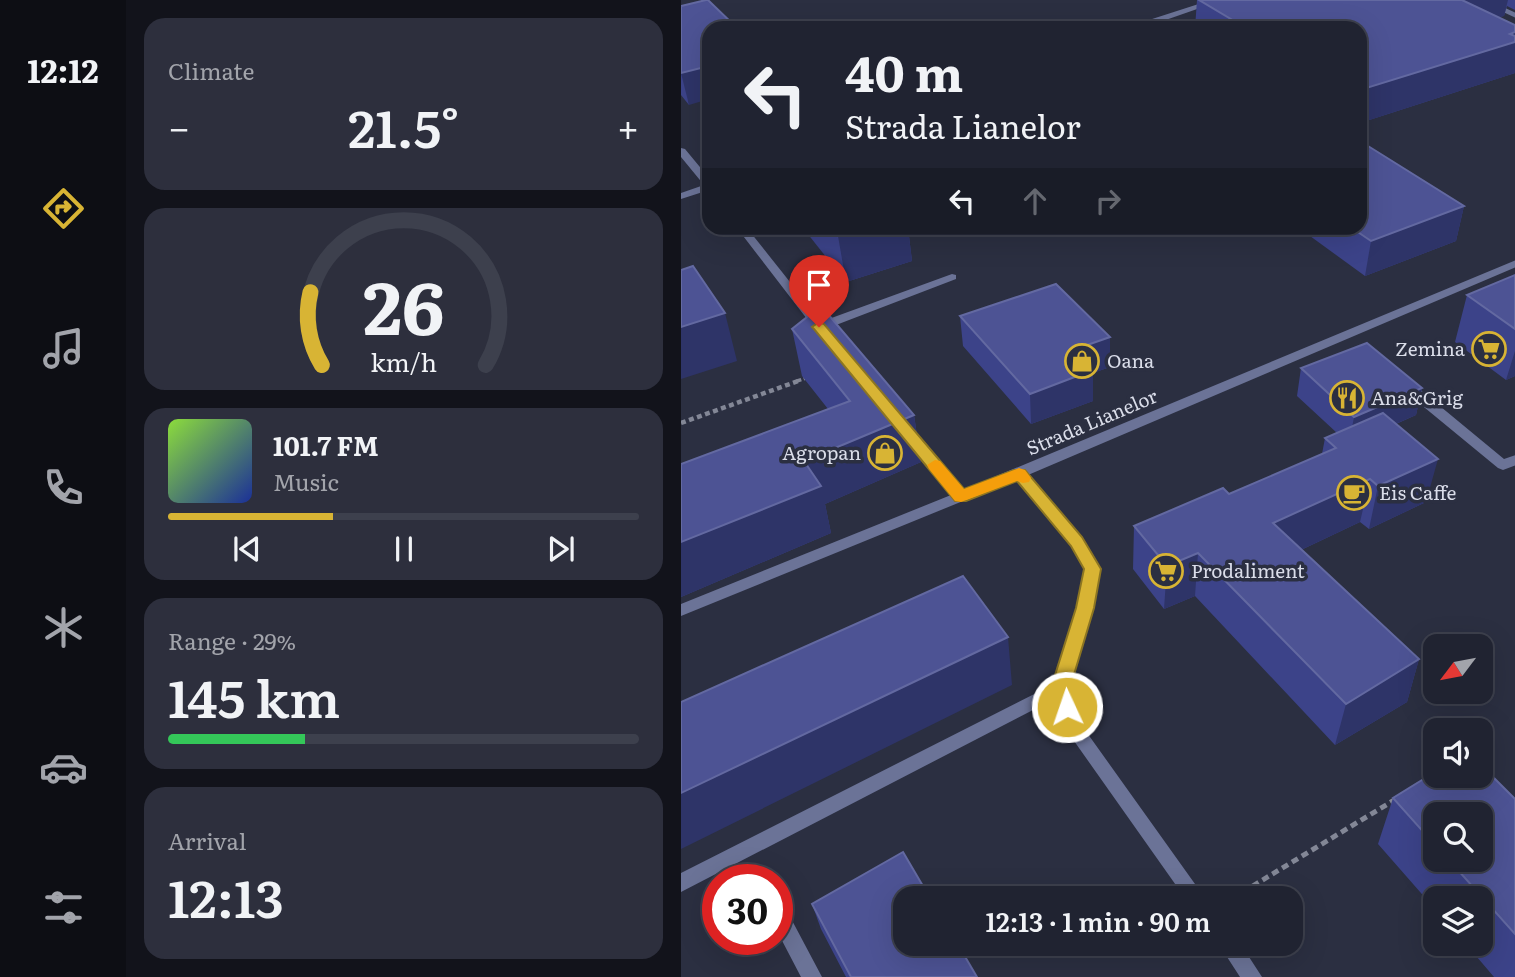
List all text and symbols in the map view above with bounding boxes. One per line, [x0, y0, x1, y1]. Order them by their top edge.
text: 40 m [845, 34, 963, 107]
text: 12:12 [27, 45, 99, 93]
icon: left [730, 49, 821, 140]
text: Climate [168, 53, 254, 87]
text: 21.5° [348, 87, 459, 164]
text: − [168, 97, 190, 154]
text: + [617, 97, 639, 154]
text: Strada Lianelor [845, 101, 1081, 149]
icon: left [943, 182, 981, 220]
icon: ahead [1016, 182, 1054, 220]
icon: right [1089, 182, 1127, 220]
icon: directions [39, 184, 88, 233]
text: 26 [363, 249, 444, 357]
pin [789, 255, 849, 327]
icon: arrive [800, 266, 838, 304]
icon: music [39, 324, 88, 373]
supermarket icon: Zemina [1470, 330, 1508, 368]
place label: Zemina [1395, 334, 1466, 362]
shop icon: Oana [1063, 342, 1101, 380]
text: km/h [370, 343, 437, 380]
place label: Oana [1107, 346, 1155, 374]
restaurant icon: Ana&Grig [1328, 379, 1366, 417]
street label: Strada Lianelor [1022, 381, 1161, 461]
place label: Ana&Grig [1371, 383, 1463, 411]
text: 101.7 FM [273, 425, 379, 464]
shop icon: Agropan [866, 434, 904, 472]
place label: Agropan [782, 438, 861, 466]
icon: phone [39, 463, 88, 512]
text: Music [273, 464, 339, 498]
cafe icon: Eis Caffe [1335, 474, 1373, 512]
place label: Eis Caffe [1379, 478, 1457, 506]
icon: previous [228, 530, 266, 568]
icon: pause [385, 530, 423, 568]
icon: next [542, 530, 580, 568]
supermarket icon: Prodaliment [1147, 552, 1185, 590]
place label: Prodaliment [1191, 556, 1305, 584]
icon: climate [39, 603, 88, 652]
text: Range · 29% [168, 623, 296, 657]
north arrow [1423, 634, 1493, 704]
map controls [1423, 634, 1493, 956]
text: 145 km [168, 657, 340, 734]
position arrow [1030, 670, 1104, 744]
button: sound [1423, 718, 1493, 788]
icon: car [39, 743, 88, 792]
button: search [1423, 802, 1493, 872]
text: Arrival [168, 823, 247, 857]
text: 12:13 [168, 857, 284, 934]
speed limit sign: 30 [702, 864, 793, 955]
icon: filters [39, 883, 88, 932]
button: layers [1423, 886, 1493, 956]
text: 12:13 · 1 min · 90 m [985, 901, 1211, 940]

